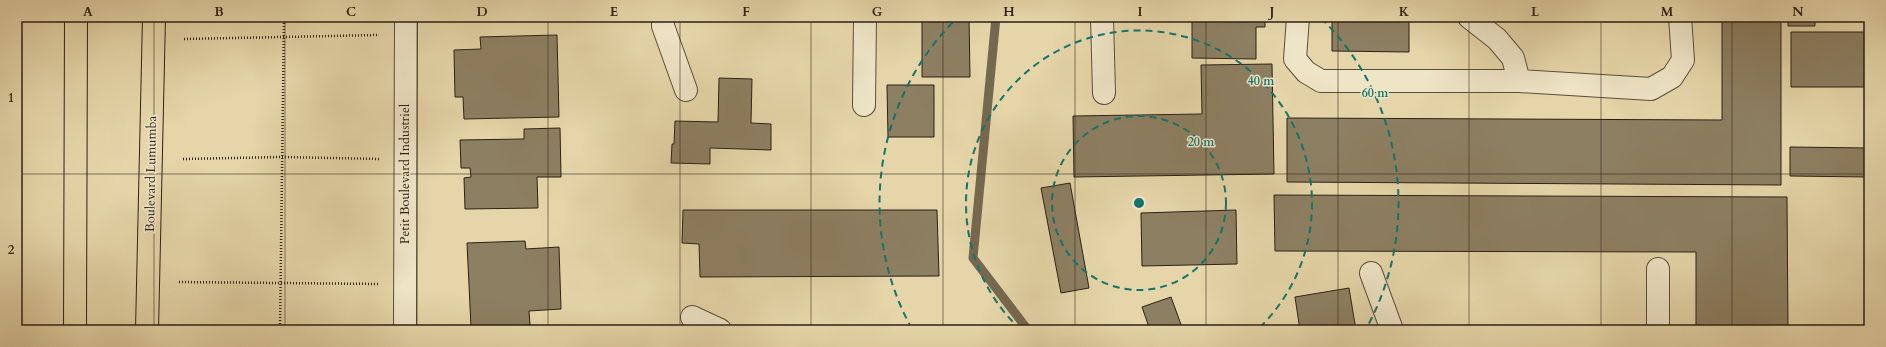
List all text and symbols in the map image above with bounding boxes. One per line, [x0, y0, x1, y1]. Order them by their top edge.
text: A [83, 3, 93, 21]
text: B [214, 3, 224, 21]
text: C [346, 3, 356, 21]
text: D [476, 3, 488, 21]
text: E [610, 3, 618, 21]
text: F [742, 3, 750, 21]
text: G [872, 3, 883, 21]
text: H [1003, 3, 1015, 21]
text: I [1137, 3, 1143, 21]
text: J [1268, 3, 1275, 21]
text: K [1399, 3, 1410, 21]
text: L [1531, 3, 1540, 21]
text: M [1661, 3, 1674, 21]
text: N [1792, 3, 1804, 21]
text: 40 m [1248, 73, 1275, 89]
text: 60 m [1362, 85, 1389, 101]
text: 1 [8, 89, 14, 107]
street label: Petit Boulevard Industriel [396, 103, 414, 244]
street label: Boulevard Lumumba [141, 115, 161, 232]
text: 20 m [1188, 134, 1215, 150]
centre of rings [1132, 196, 1146, 210]
text: 2 [8, 241, 15, 259]

